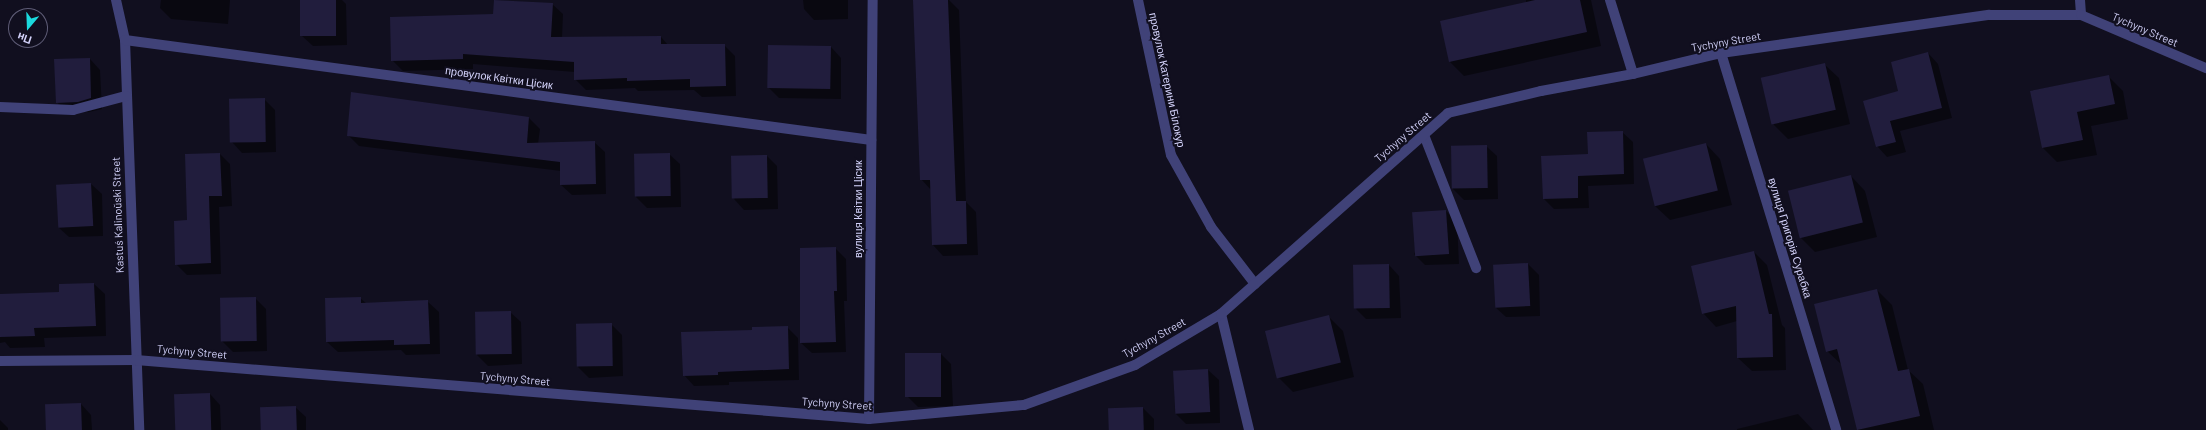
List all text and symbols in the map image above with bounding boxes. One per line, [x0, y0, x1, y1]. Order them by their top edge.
north arrow [8, 8, 48, 48]
street label: Tychyny Street [2110, 10, 2180, 50]
street label: провулок Катерини Білокур [1146, 11, 1188, 149]
street label: Tychyny Street [1690, 29, 1762, 55]
text: Пн [15, 30, 33, 47]
street label: провулок Квітки Цісик [444, 64, 554, 92]
street label: Tychyny Street [1372, 109, 1434, 165]
street label: Kastuś Kalinoŭski Street [109, 157, 127, 273]
street label: вулиця Квітки Цісик [851, 160, 865, 258]
street label: вулиця Григорія Сурабка [1765, 176, 1815, 300]
street label: Tychyny Street [1120, 315, 1188, 361]
street label: Tychyny Street [156, 342, 228, 362]
street label: Tychyny Street [479, 369, 551, 389]
street label: Tychyny Street [801, 395, 873, 413]

